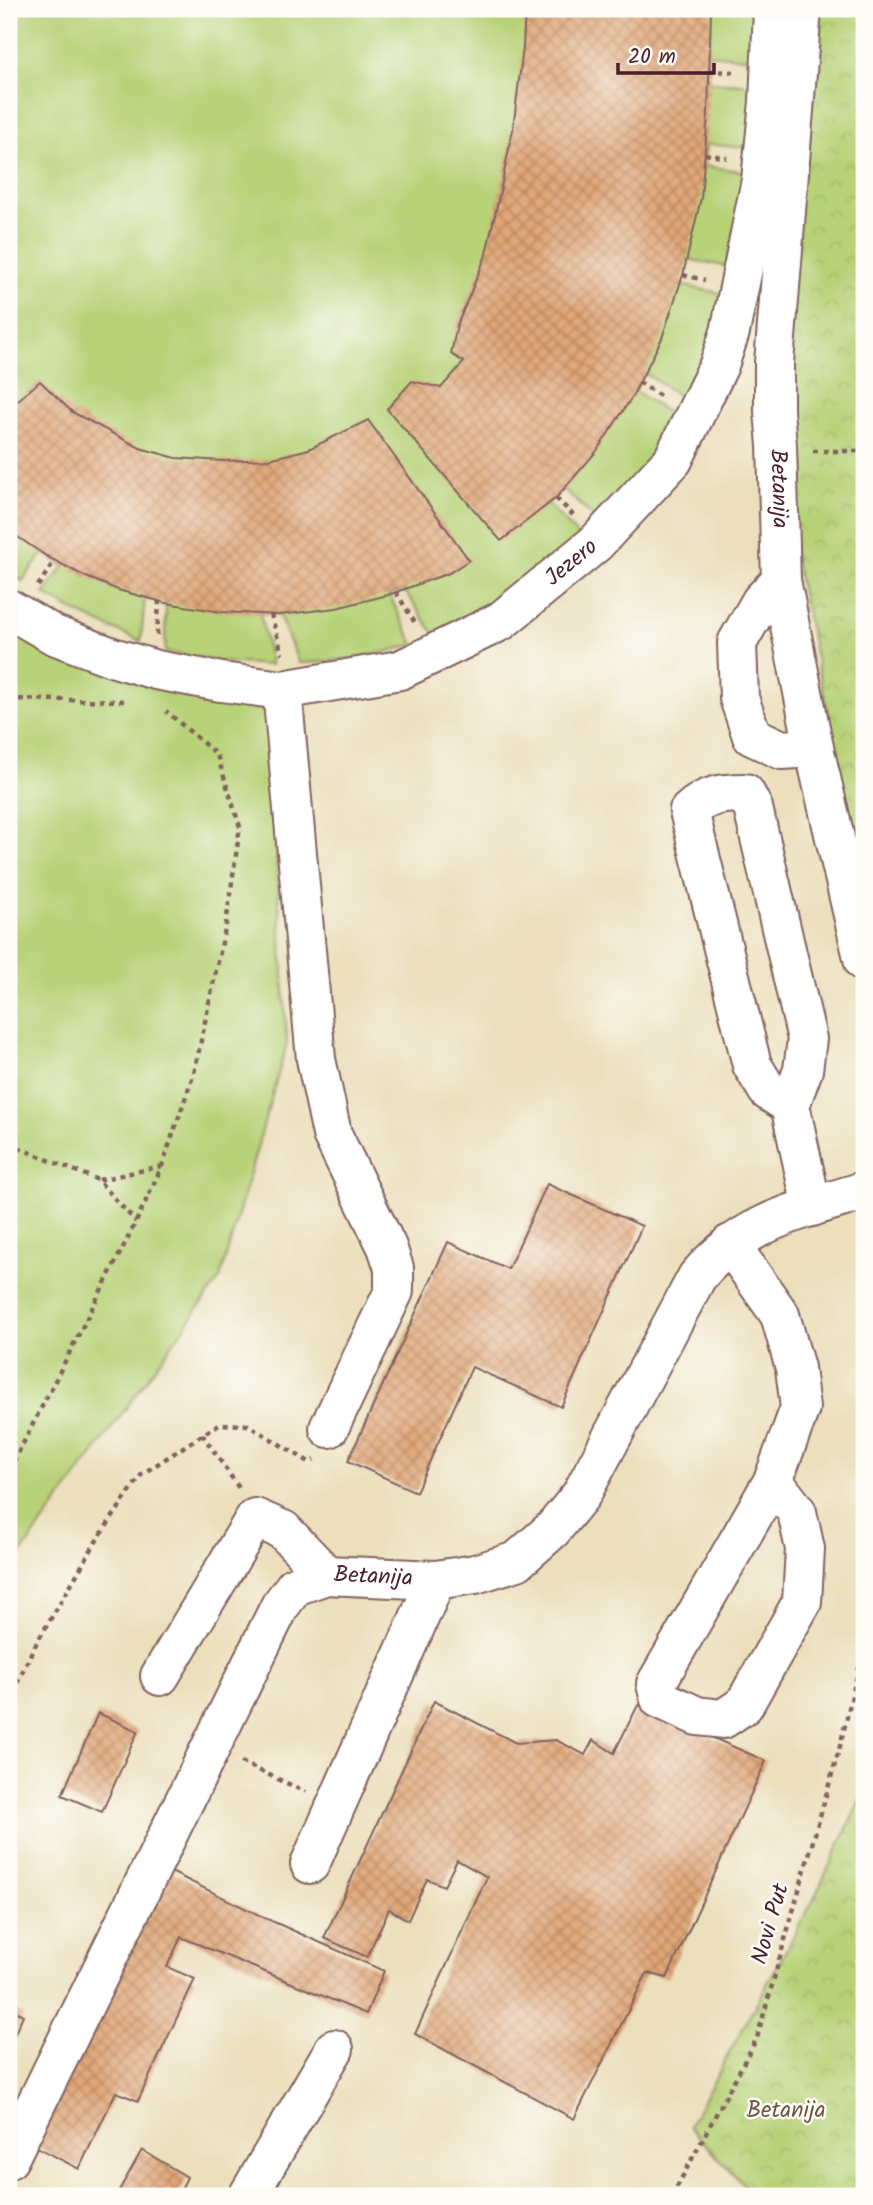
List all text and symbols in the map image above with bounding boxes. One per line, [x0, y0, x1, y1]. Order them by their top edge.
scale bar [618, 32, 714, 76]
text: 20 m [628, 41, 676, 74]
street label: Betanija [759, 449, 797, 529]
street label: Jezero [537, 530, 606, 596]
street label: Betanija [333, 1557, 414, 1597]
street label: Novi Put [742, 1878, 800, 1969]
park label: Betanija [746, 2093, 826, 2129]

